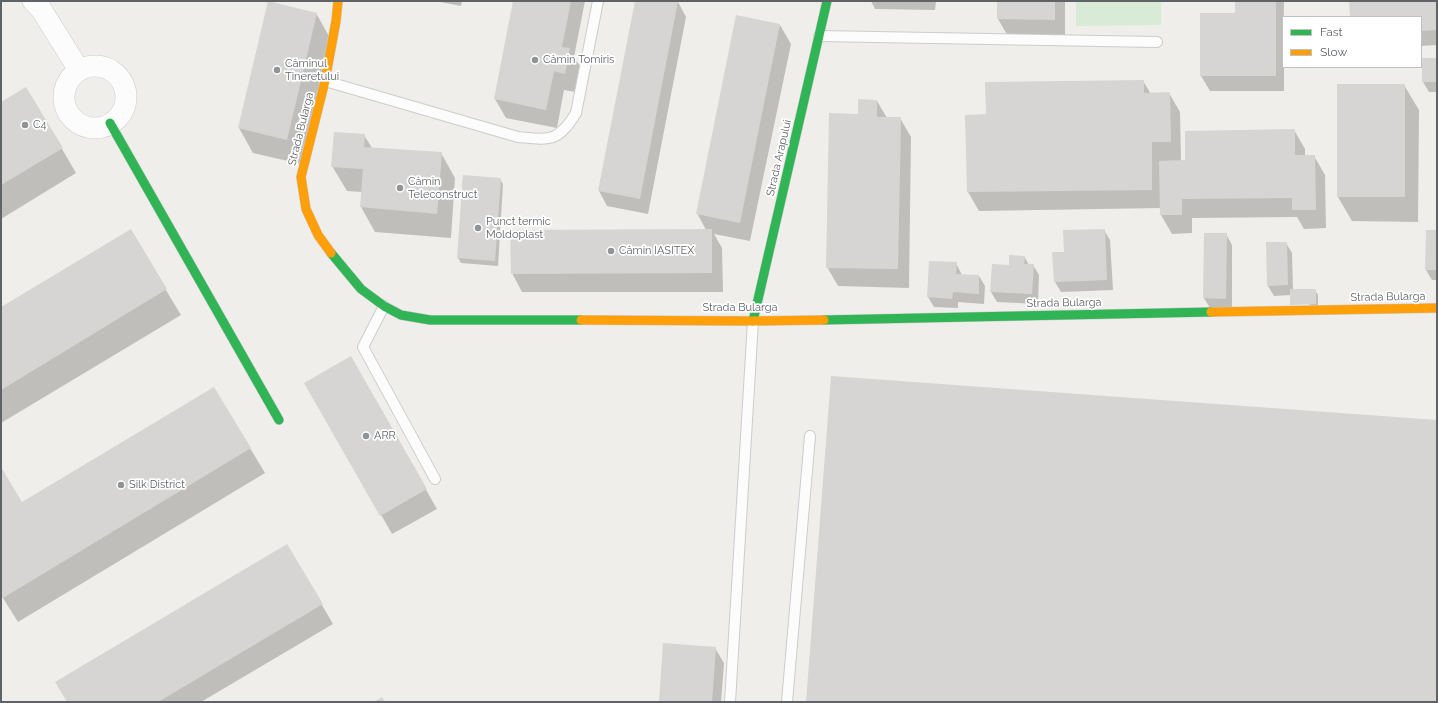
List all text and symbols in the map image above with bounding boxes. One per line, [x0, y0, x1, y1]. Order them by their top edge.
legend [1282, 16, 1422, 68]
text: Fast [1320, 25, 1343, 39]
text: Slow [1320, 45, 1347, 59]
place label: Cămin Tomiris [543, 53, 614, 67]
marker: Cămin Tomiris [530, 55, 540, 65]
place label: Căminul Tineretului [285, 57, 339, 83]
marker: Căminul Tineretului [272, 65, 282, 75]
street label: Strada Bularga [286, 91, 316, 167]
place label: C4 [33, 118, 47, 132]
street label: Strada Arapului [764, 118, 794, 198]
marker: C4 [20, 120, 30, 130]
place label: Cămin Teleconstruct [408, 175, 477, 201]
marker: Cămin Teleconstruct [395, 183, 405, 193]
place label: Punct termic Moldoplast [486, 215, 551, 241]
marker: Punct termic Moldoplast [473, 223, 483, 233]
place label: Cămin IASITEX [619, 244, 694, 258]
marker: Cămin IASITEX [606, 246, 616, 256]
street label: Strada Bularga [1350, 290, 1426, 304]
street label: Strada Bularga [1026, 296, 1102, 310]
street label: Strada Bularga [702, 301, 778, 315]
place label: ARR [374, 429, 396, 443]
marker: ARR [361, 431, 371, 441]
place label: Silk District [129, 478, 185, 492]
marker: Silk District [116, 480, 126, 490]

